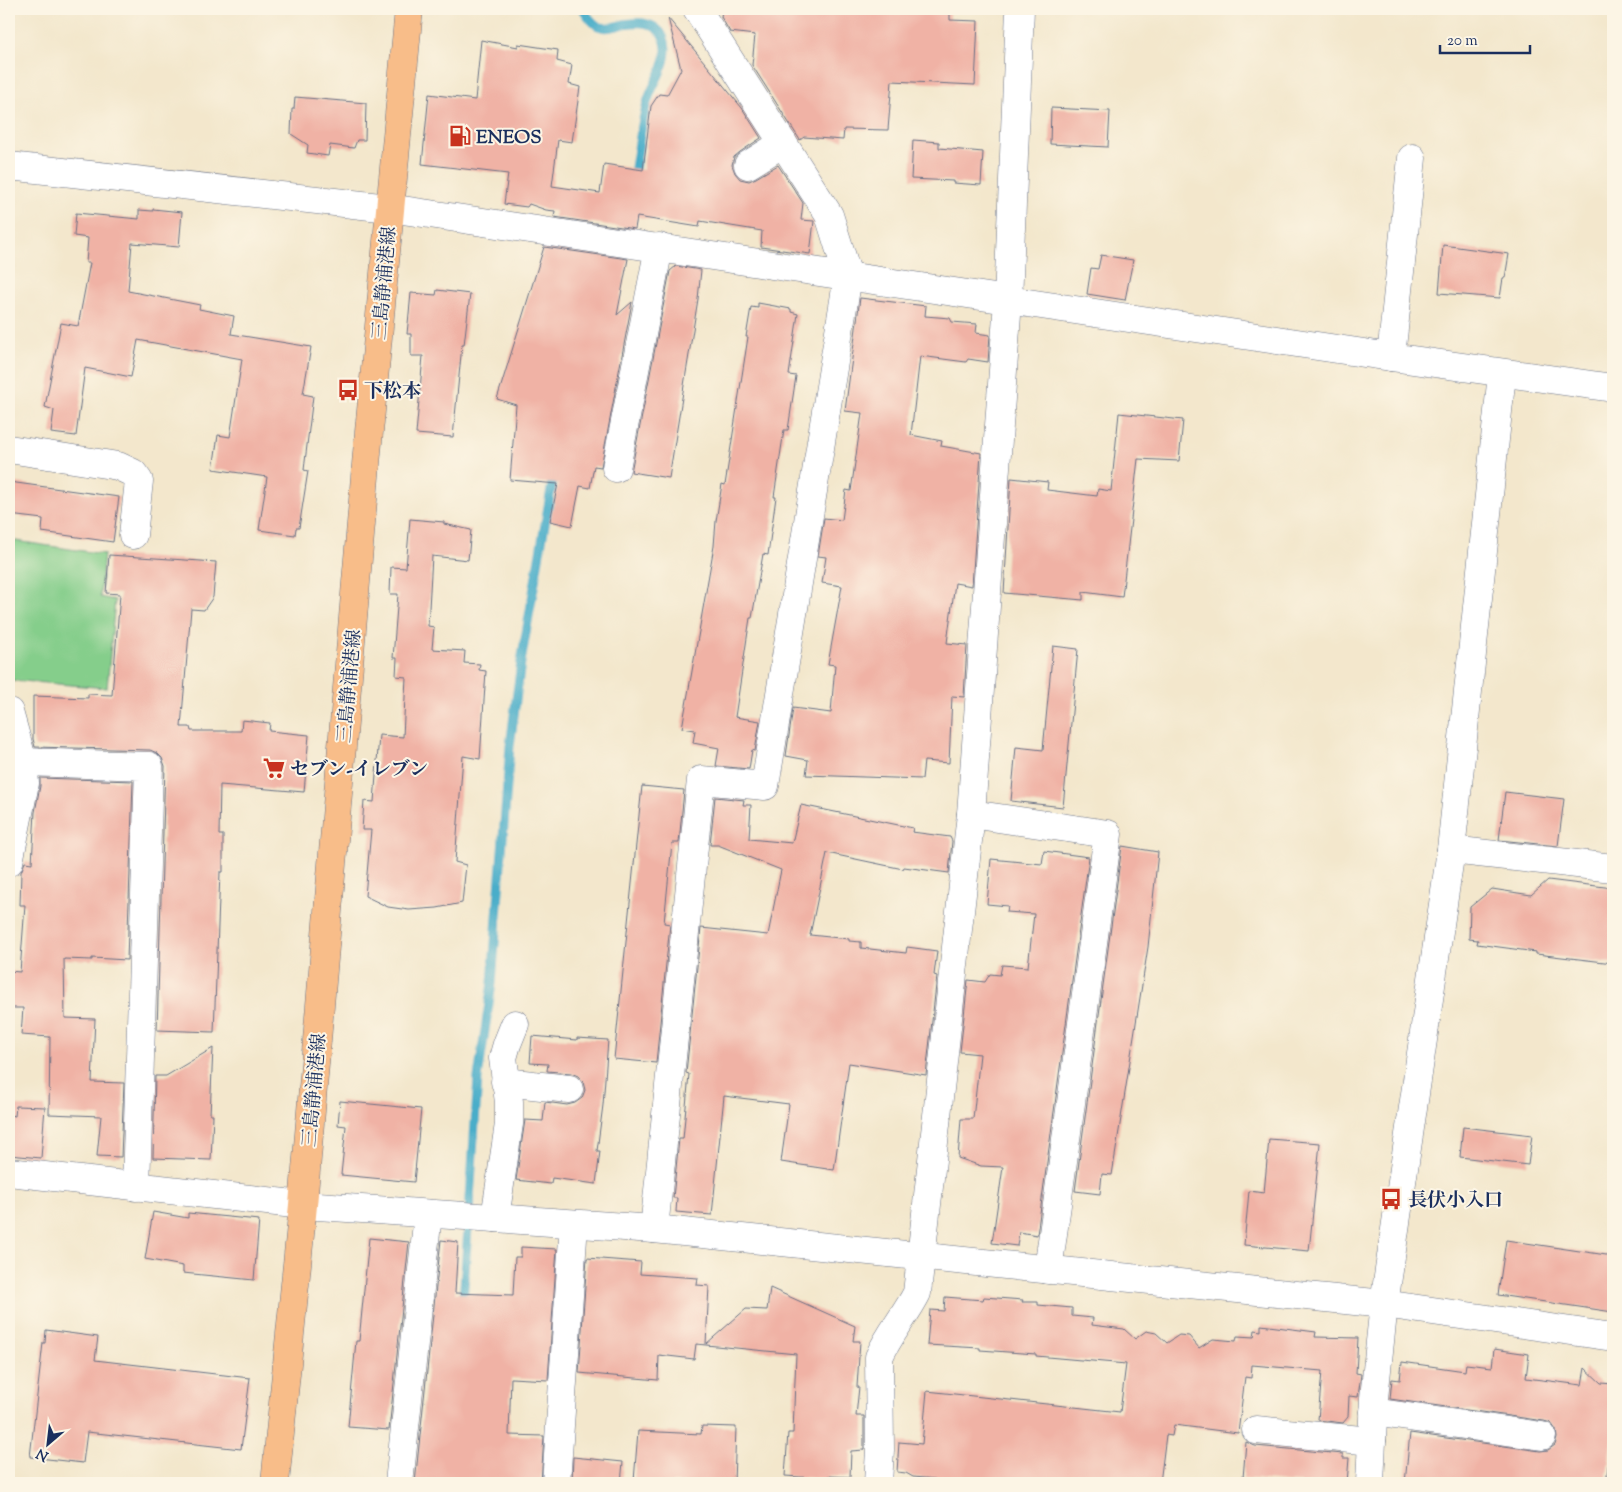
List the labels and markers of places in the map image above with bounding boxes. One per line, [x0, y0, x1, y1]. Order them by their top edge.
fuel station icon: ENEOS [447, 123, 473, 149]
place label: ENEOS [476, 125, 542, 152]
bus stop icon: 下松本 [335, 377, 361, 403]
place label: 下松本 [364, 379, 421, 406]
supermarket icon: セブン-イレブン [261, 755, 287, 781]
place label: セブン-イレブン [290, 757, 428, 784]
bus stop icon: 長伏小入口 [1378, 1186, 1404, 1212]
place label: 長伏小入口 [1408, 1188, 1503, 1215]

